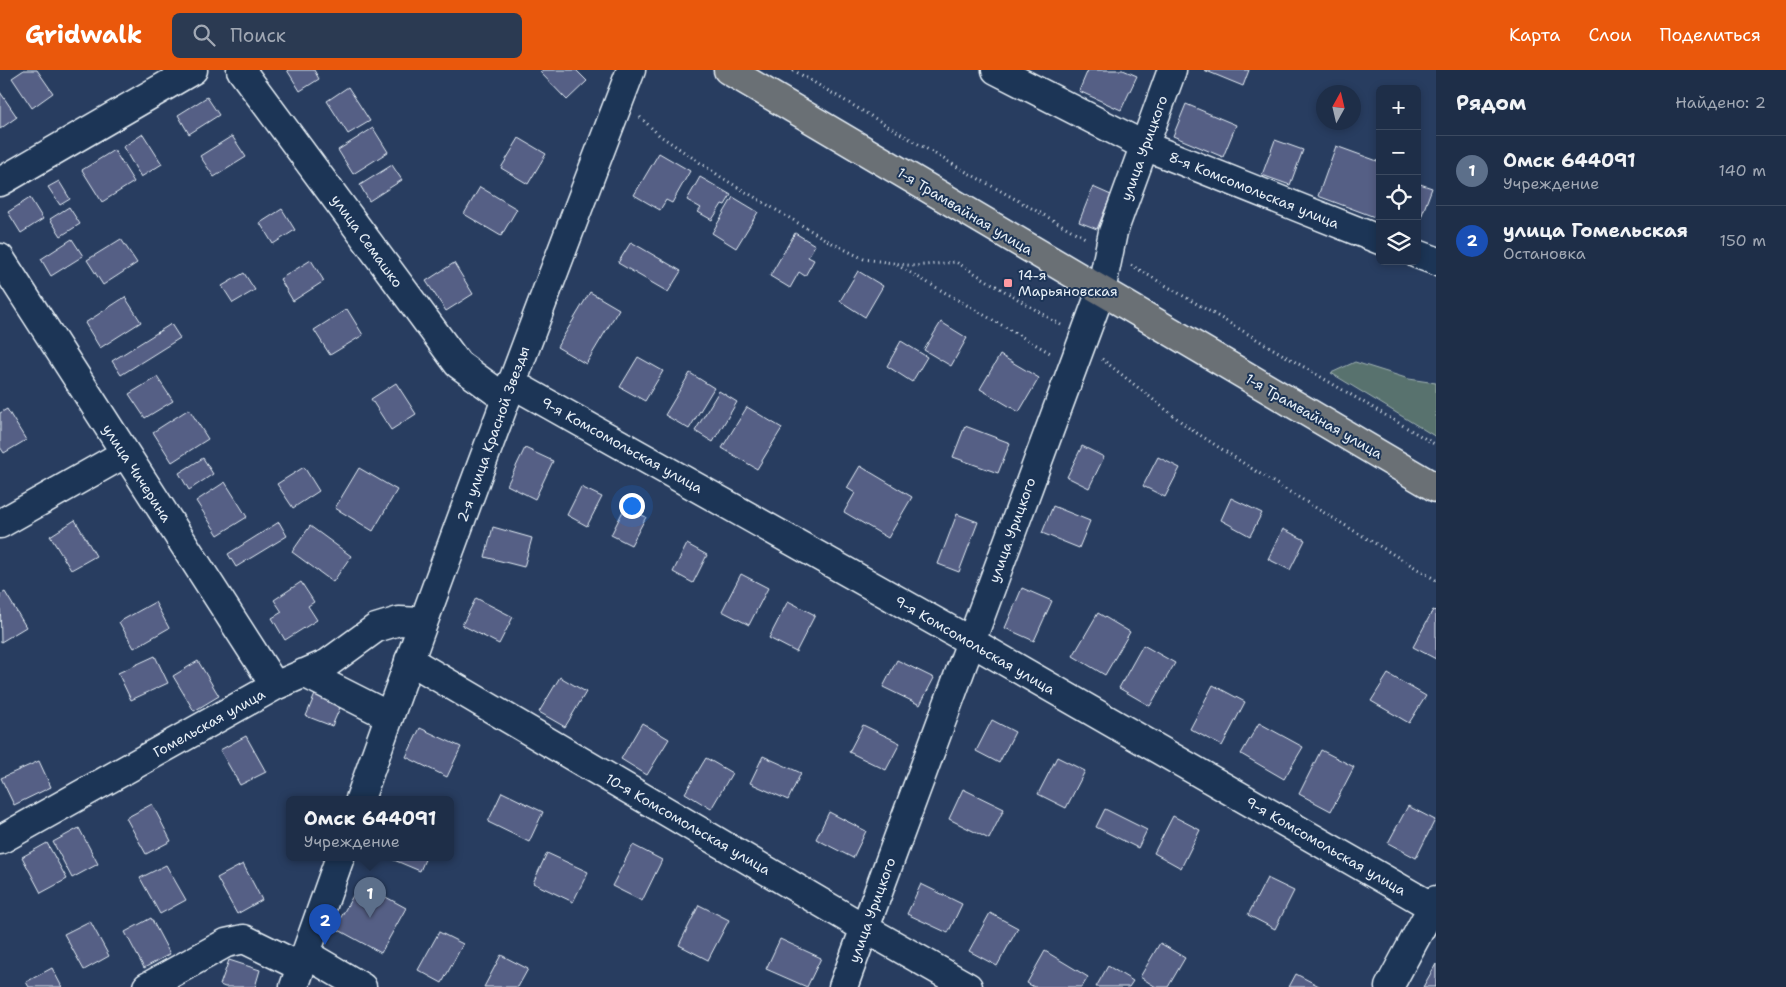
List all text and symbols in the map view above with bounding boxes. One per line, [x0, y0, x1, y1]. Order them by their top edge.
search box [172, 13, 522, 58]
text: Gridwalk [25, 19, 142, 51]
icon: search [190, 21, 218, 49]
text: Поиск [230, 23, 286, 48]
text: Карта [1509, 23, 1560, 47]
text: Слои [1588, 23, 1632, 47]
text: Поделиться [1660, 23, 1761, 47]
north arrow [1316, 85, 1361, 130]
map controls [1376, 85, 1421, 265]
button: + [1376, 85, 1421, 130]
text: Рядом [1456, 89, 1526, 117]
text: Найдено: 2 [1675, 92, 1766, 113]
street label: улица Урицкого [1117, 93, 1171, 203]
button: − [1376, 130, 1421, 175]
street label: 8-я Комсомольская улица [1166, 148, 1342, 233]
text: Омск 644091 [1503, 148, 1636, 173]
text: 1 [1468, 160, 1476, 181]
text: 140 m [1719, 160, 1766, 181]
street label: 1-я Трамвайная улица [894, 163, 1036, 259]
text: Учреждение [1503, 173, 1599, 194]
button: locate [1376, 175, 1421, 220]
street label: улица Семашко [327, 191, 407, 291]
text: улица Гомельская [1503, 218, 1688, 243]
button: layers [1376, 220, 1421, 265]
text: 2 [1466, 230, 1478, 251]
text: 150 m [1719, 230, 1766, 251]
text: Остановка [1503, 243, 1586, 264]
place label: 14-я Марьяновская [1018, 266, 1118, 300]
marker: 14-я Марьяновская [1002, 277, 1014, 289]
street label: 2-я улица Красной Звезды [453, 344, 533, 524]
street label: 1-я Трамвайная улица [1242, 369, 1386, 463]
street label: 9-я Комсомольская улица [538, 393, 706, 497]
street label: улица Чичерина [99, 421, 176, 526]
street label: улица Урицкого [985, 475, 1039, 585]
your location [619, 493, 645, 519]
street label: 9-я Комсомольская улица [892, 592, 1059, 698]
street label: Гомельская улица [150, 685, 268, 761]
street label: 10-я Комсомольская улица [602, 769, 774, 879]
street label: 9-я Комсомольская улица [1243, 793, 1410, 899]
popup [286, 796, 454, 861]
text: Омск 644091 [304, 806, 436, 831]
text: Учреждение [304, 831, 400, 852]
street label: улица Урицкого [845, 855, 899, 965]
pin: 1 [354, 877, 386, 918]
pin: 2 [309, 904, 341, 945]

